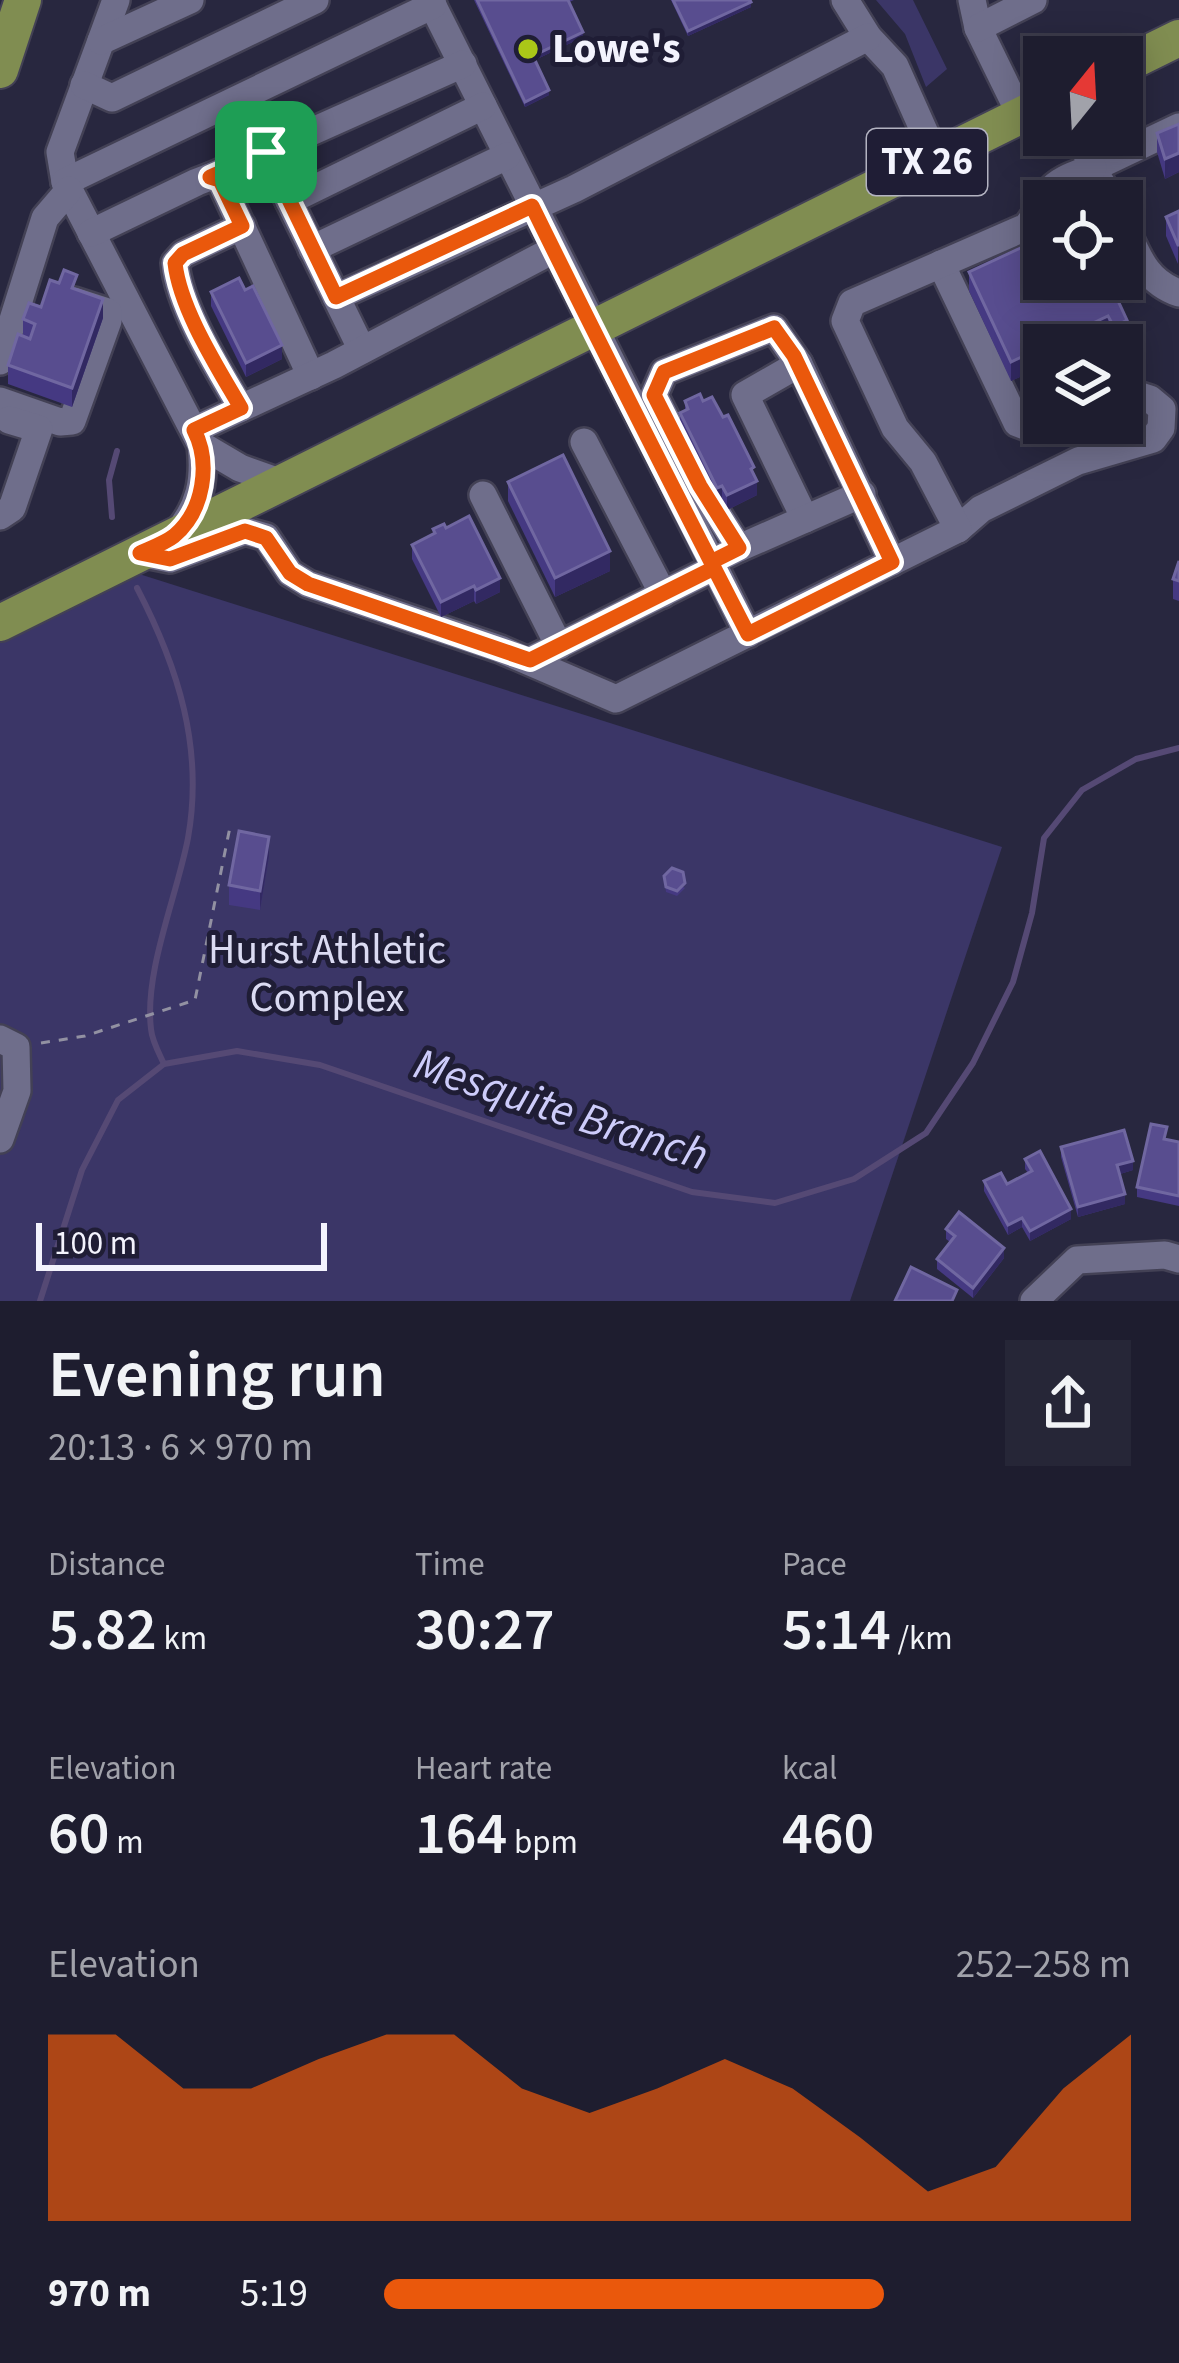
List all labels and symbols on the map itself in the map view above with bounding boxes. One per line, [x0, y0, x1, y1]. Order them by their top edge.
place label: Lowe's [552, 19, 681, 79]
marker: Lowe's [515, 36, 541, 62]
north arrow [1023, 36, 1143, 156]
pin [215, 101, 317, 203]
road number: TX 26 [867, 129, 987, 195]
park label: Hurst Athletic Complex [208, 920, 446, 1028]
water label: Mesquite Branch [406, 1032, 716, 1188]
scale bar [36, 1217, 327, 1270]

